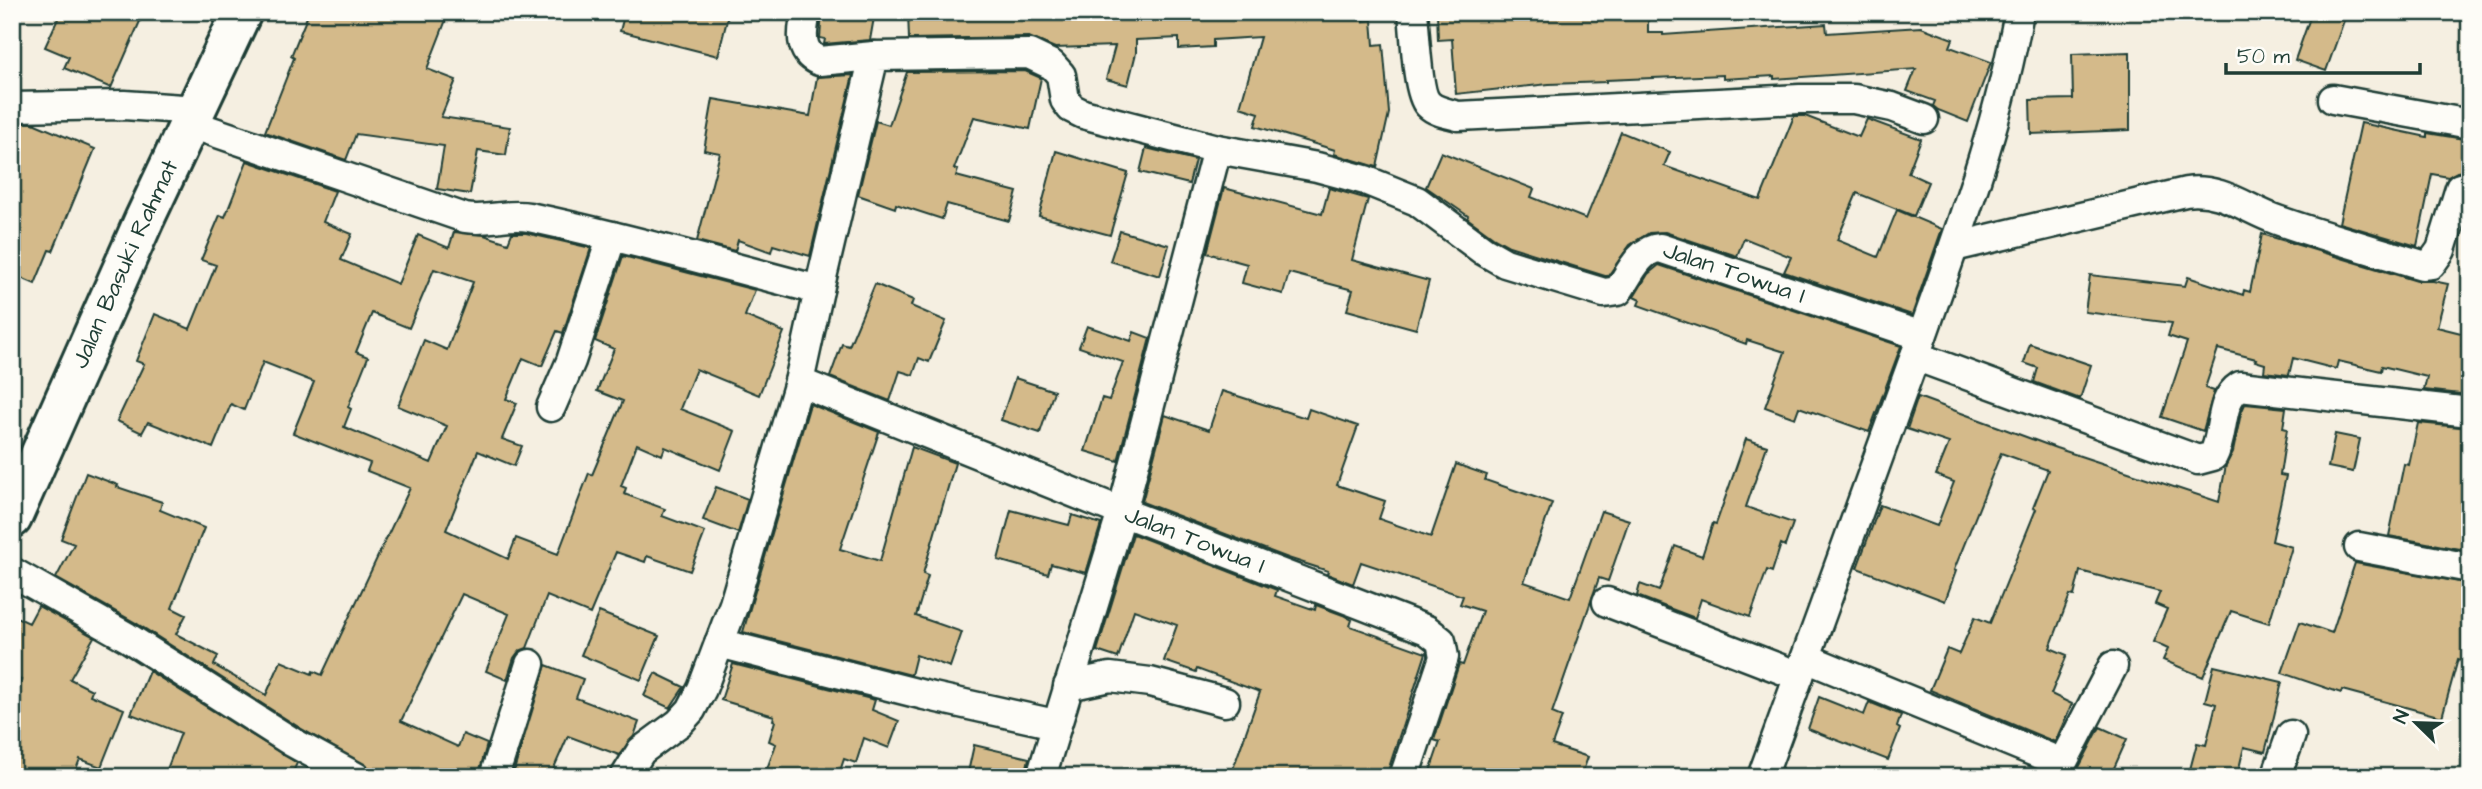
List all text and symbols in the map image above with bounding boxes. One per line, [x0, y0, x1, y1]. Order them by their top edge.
scale bar [2226, 32, 2421, 76]
text: 50 m [2237, 42, 2291, 71]
street label: Jalan Basuki Rahmat [63, 154, 187, 374]
street label: Jalan Towua I [1658, 233, 1810, 313]
street label: Jalan Towua I [1119, 497, 1270, 583]
north arrow [2380, 688, 2450, 758]
text: N [2387, 706, 2417, 728]

